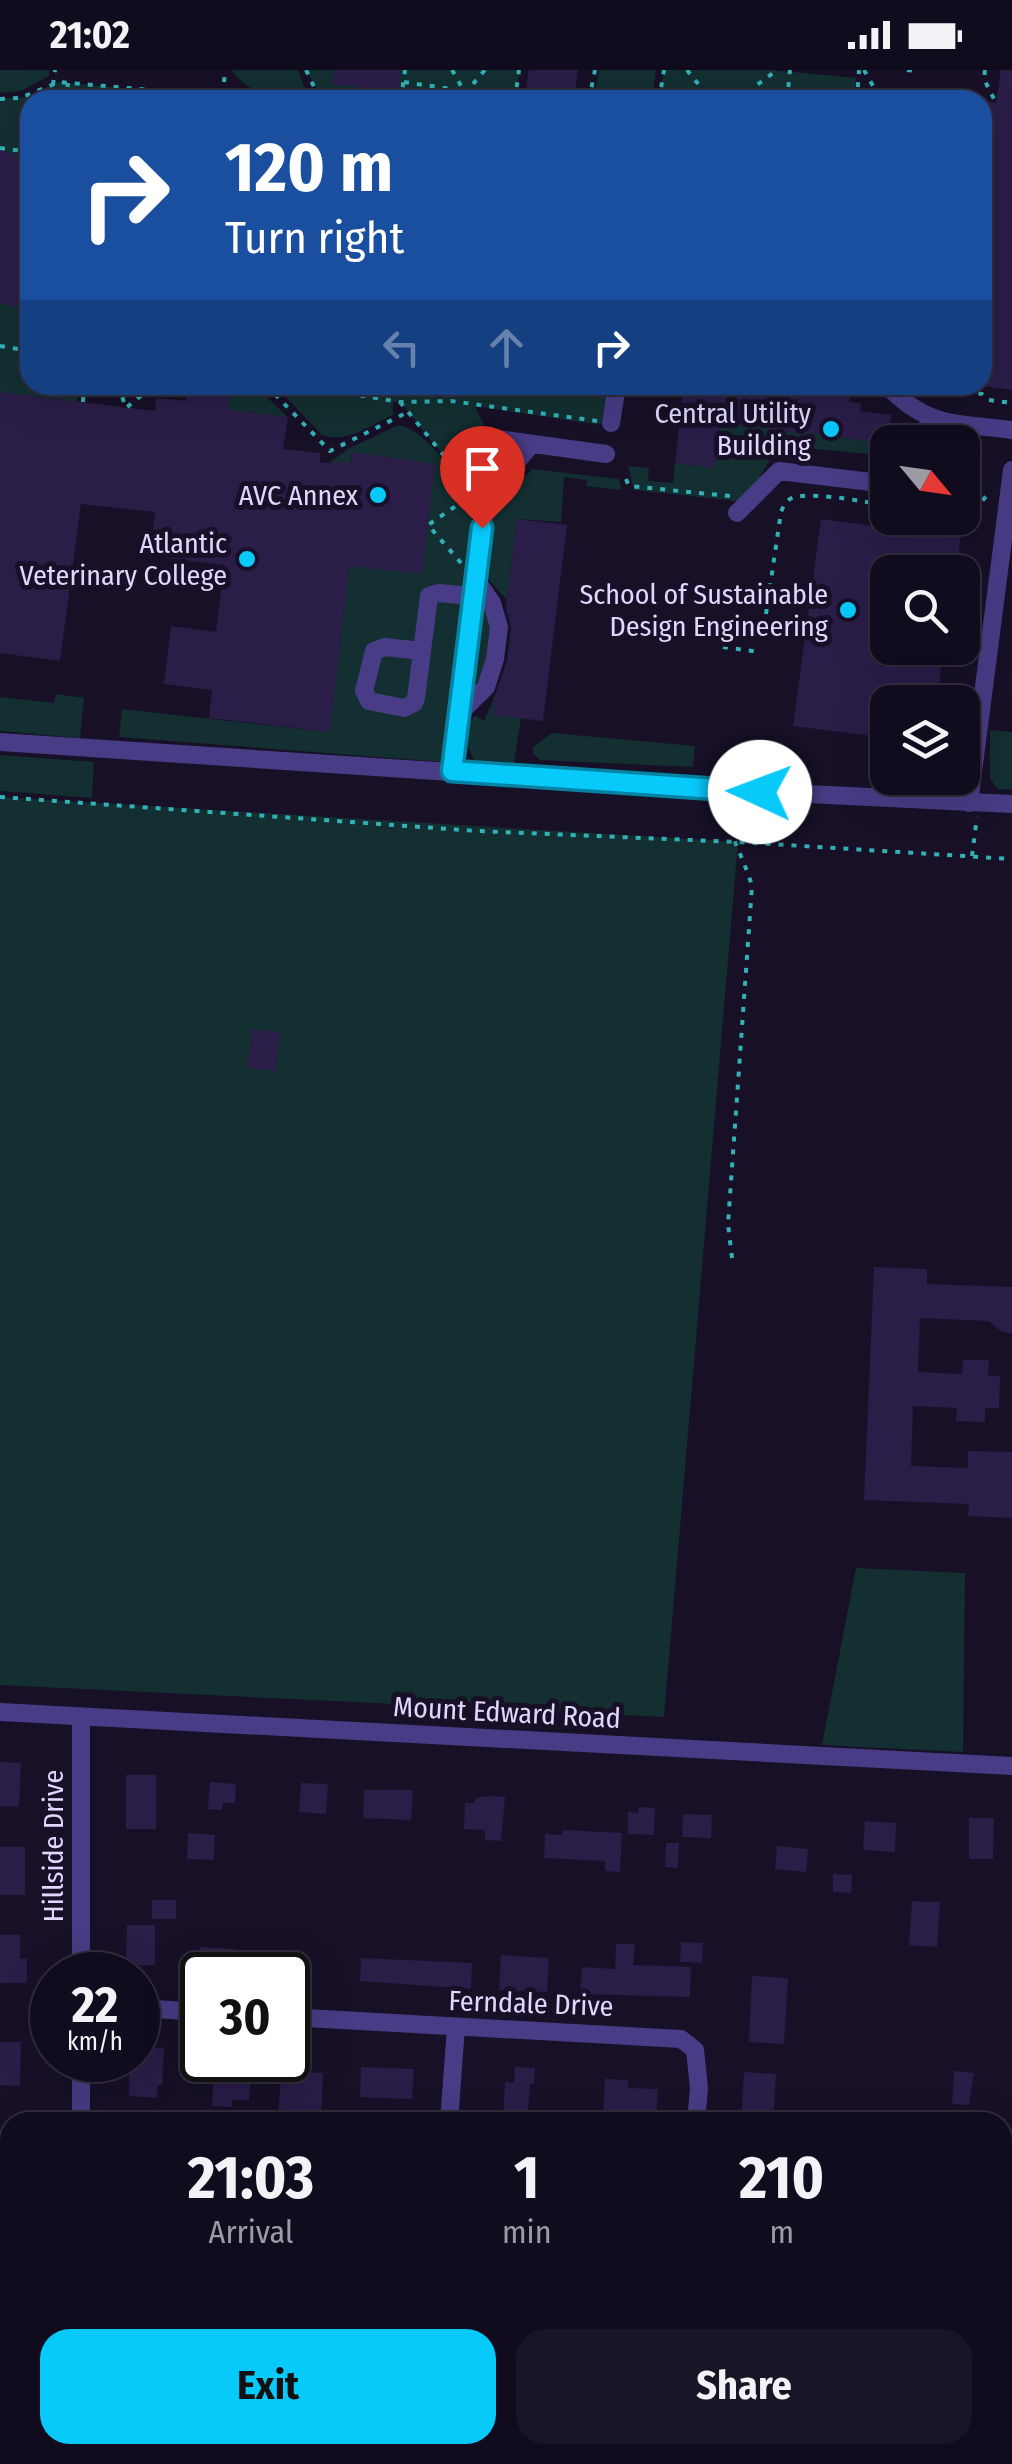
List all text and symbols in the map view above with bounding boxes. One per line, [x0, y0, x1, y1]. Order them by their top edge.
text: 21:02 [50, 12, 130, 58]
text: 120 m [225, 126, 393, 210]
icon: right [60, 130, 190, 260]
text: Turn right [225, 211, 404, 265]
icon: left [374, 320, 429, 375]
icon: ahead [479, 320, 534, 375]
icon: right [584, 320, 639, 375]
place label: Central Utility Building [655, 397, 812, 462]
marker: Central Utility Building [820, 418, 842, 440]
north arrow [870, 425, 980, 535]
map controls [870, 425, 980, 795]
pin [440, 426, 525, 529]
icon: arrive [455, 441, 510, 496]
place label: AVC Annex [239, 479, 359, 512]
marker: AVC Annex [367, 484, 389, 506]
place label: Atlantic Veterinary College [19, 527, 227, 592]
marker: Atlantic Veterinary College [236, 548, 258, 570]
button: search [870, 555, 980, 665]
place label: School of Sustainable Design Engineering [579, 578, 829, 643]
marker: School of Sustainable Design Engineering [837, 599, 859, 621]
button: layers [870, 685, 980, 795]
position arrow [708, 740, 812, 844]
street label: Mount Edward Road [392, 1690, 622, 1735]
street label: Hillside Drive [37, 1770, 70, 1922]
speed limit sign: 30 [180, 1952, 310, 2082]
text: 22 [72, 1975, 118, 2035]
street label: Ferndale Drive [448, 1984, 614, 2023]
text: km/h [67, 2027, 123, 2057]
text: 21:03 [188, 2142, 314, 2214]
text: 1 [514, 2142, 539, 2214]
text: 210 [739, 2142, 824, 2214]
text: Arrival [209, 2213, 293, 2251]
text: min [502, 2213, 552, 2251]
text: m [769, 2213, 794, 2251]
button: Exit [40, 2329, 496, 2444]
button: Share [516, 2329, 972, 2444]

